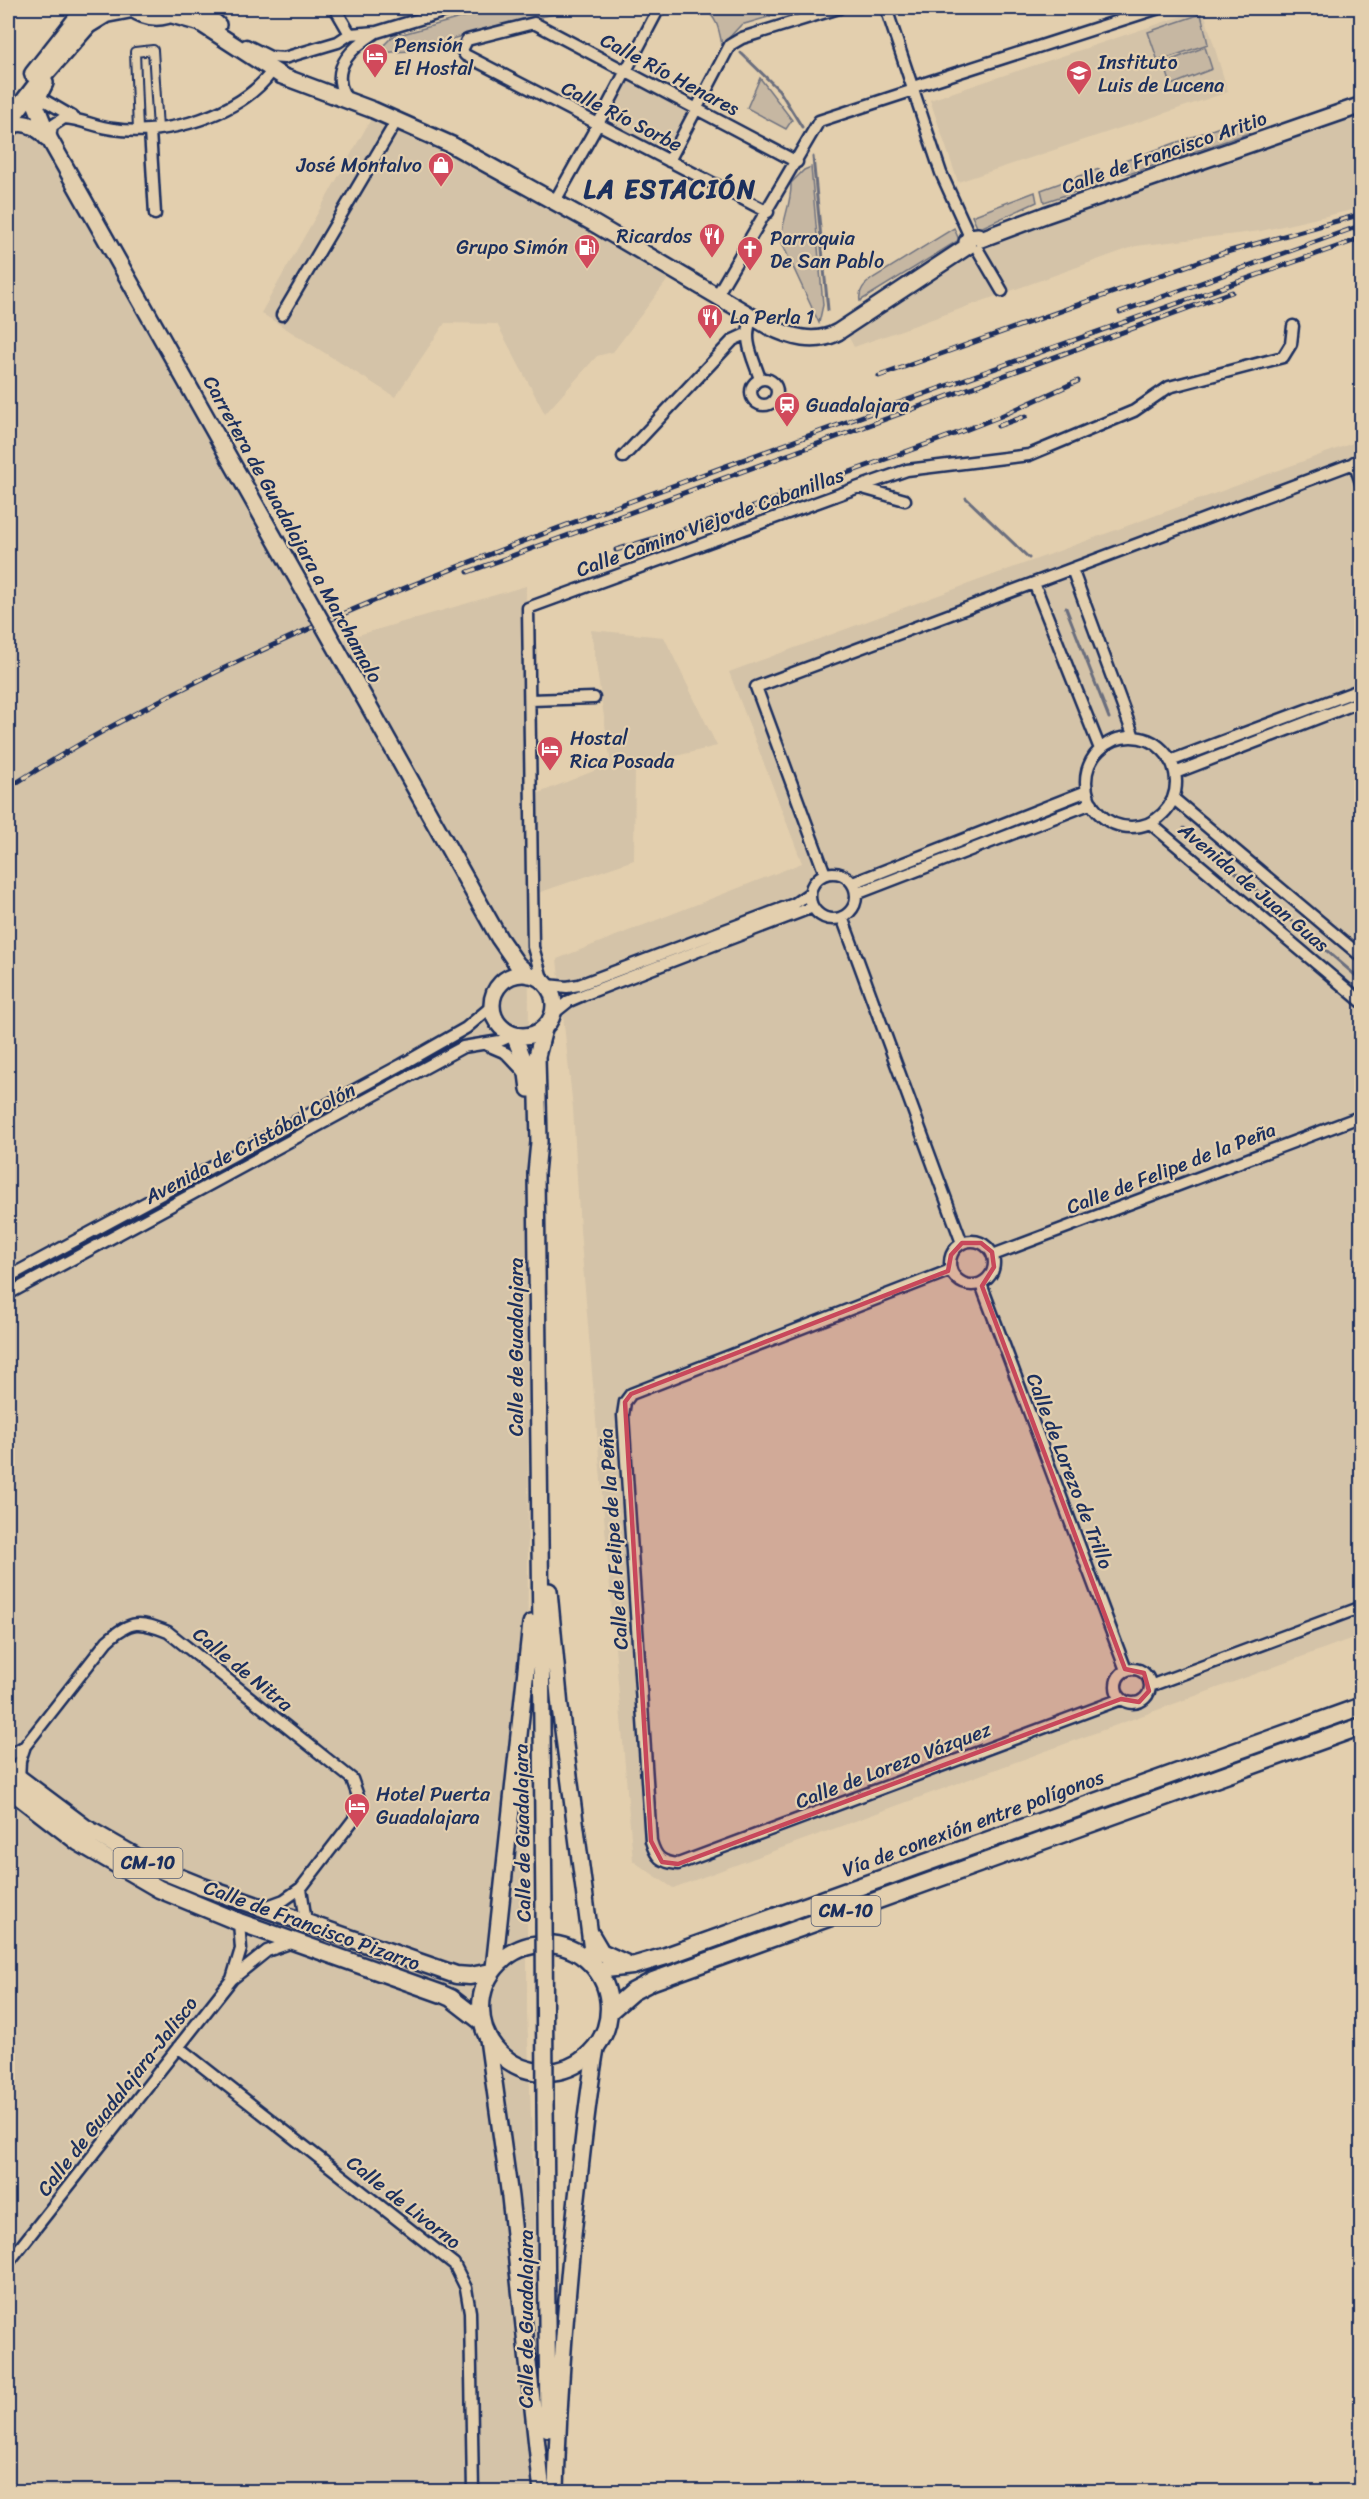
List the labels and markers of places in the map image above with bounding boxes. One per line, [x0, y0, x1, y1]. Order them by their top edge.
place label: Pensión El Hostal [394, 28, 475, 86]
hotel icon: Pensión El Hostal [360, 41, 390, 79]
place label: Instituto Luis de Lucena [1097, 45, 1224, 103]
school or university icon: Instituto Luis de Lucena [1064, 58, 1094, 96]
place label: José Montalvo [295, 148, 422, 183]
shop icon: José Montalvo [426, 150, 456, 188]
place label: Ricardos [616, 219, 693, 254]
restaurant icon: Ricardos [697, 221, 727, 259]
place label: Parroquia De San Pablo [770, 221, 884, 279]
place label: Grupo Simón [456, 230, 568, 265]
fuel station icon: Grupo Simón [572, 232, 602, 270]
church icon: Parroquia De San Pablo [735, 234, 765, 272]
place label: La Perla 1 [730, 300, 814, 335]
restaurant icon: La Perla 1 [695, 302, 725, 340]
place label: Guadalajara [806, 388, 910, 423]
station icon: Guadalajara [772, 390, 802, 428]
place label: Hostal Rica Posada [570, 721, 675, 779]
hotel icon: Hostal Rica Posada [535, 734, 565, 772]
place label: Hotel Puerta Guadalajara [376, 1777, 491, 1835]
hotel icon: Hotel Puerta Guadalajara [342, 1791, 372, 1829]

